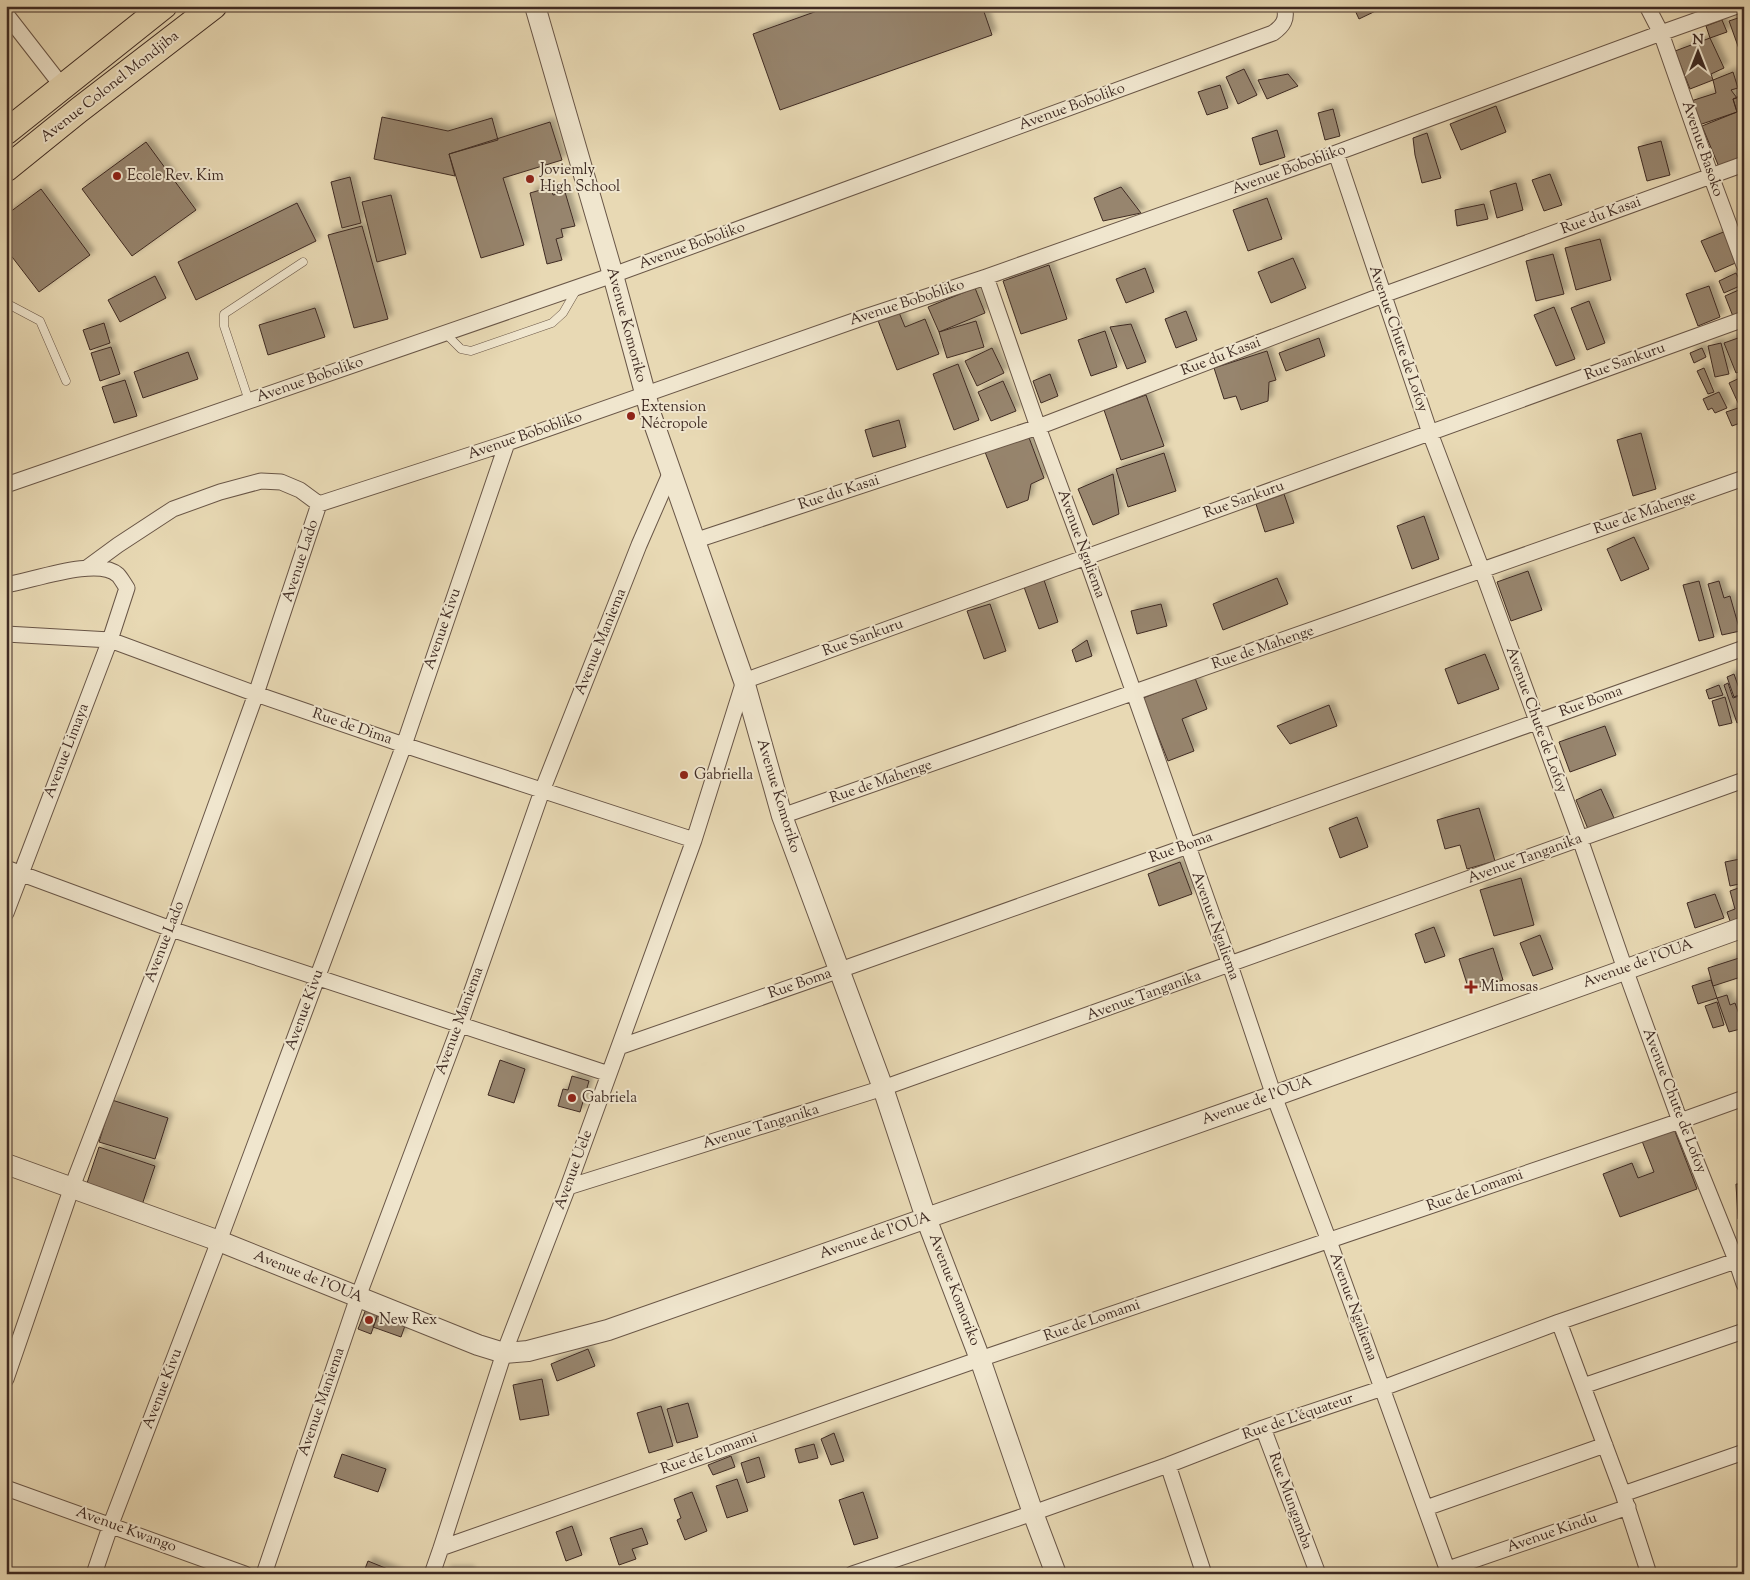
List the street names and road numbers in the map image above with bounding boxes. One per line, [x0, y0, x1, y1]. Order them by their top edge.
street label: Avenue Colonel Mondjiba [36, 26, 184, 148]
street label: Avenue Boboliko [1016, 78, 1128, 136]
street label: Avenue Basoko [1676, 98, 1728, 200]
street label: Avenue Bobobliko [1229, 140, 1349, 200]
street label: Rue du Kasai [1558, 192, 1644, 240]
street label: Avenue Boboliko [636, 217, 748, 275]
street label: Avenue Chute de Lofoy [1363, 263, 1433, 416]
street label: Avenue Komoriko [601, 265, 651, 385]
street label: Avenue Bobobliko [847, 275, 967, 331]
street label: Rue du Kasai [1178, 332, 1264, 382]
street label: Rue Sankuru [1582, 338, 1669, 386]
street label: Avenue Boboliko [254, 352, 366, 408]
street label: Avenue Bobobliko [465, 407, 585, 465]
street label: Rue du Kasai [796, 470, 882, 516]
street label: Rue Sankuru [1201, 476, 1288, 524]
street label: Rue de Mahenge [1591, 486, 1699, 540]
street label: Avenue Ngaliema [1052, 487, 1110, 601]
street label: Avenue Lado [278, 517, 324, 605]
street label: Avenue Kivu [419, 585, 467, 673]
street label: Avenue Maniema [570, 585, 632, 698]
street label: Rue Sankuru [820, 614, 907, 662]
street label: Rue de Mahenge [1209, 621, 1317, 675]
street label: Avenue Chute de Lofoy [1500, 644, 1572, 796]
street label: Rue Boma [1556, 681, 1626, 723]
street label: Avenue Limaya [39, 700, 95, 802]
street label: Rue de Dima [309, 704, 395, 750]
street label: Avenue Komoriko [751, 736, 805, 856]
street label: Rue de Mahenge [827, 755, 935, 809]
street label: Rue Boma [1146, 827, 1216, 869]
street label: Avenue Tanganika [1465, 828, 1585, 889]
street label: Avenue Ngaliema [1186, 869, 1244, 983]
street label: Avenue Lado [140, 898, 190, 986]
street label: Avenue de l’OUA [1580, 934, 1696, 994]
street label: Rue Boma [765, 963, 835, 1005]
street label: Avenue Maniema [431, 964, 489, 1078]
street label: Avenue Tanganika [1084, 965, 1204, 1026]
street label: Avenue Kivu [281, 966, 329, 1053]
street label: Avenue Chute de Lofoy [1637, 1025, 1712, 1177]
street label: Avenue de l’OUA [1199, 1071, 1315, 1131]
street label: Avenue Tanganika [700, 1099, 822, 1155]
street label: Avenue Uele [550, 1127, 598, 1213]
street label: Rue de Lomami [1424, 1165, 1526, 1217]
street label: Avenue de l’OUA [817, 1207, 933, 1265]
street label: Avenue Komoriko [923, 1231, 985, 1349]
street label: Avenue de l’OUA [250, 1246, 366, 1308]
street label: Avenue Ngaliema [1324, 1250, 1382, 1364]
street label: Rue de Lomami [1041, 1295, 1143, 1347]
street label: Avenue Kivu [138, 1345, 188, 1432]
street label: Avenue Maniema [294, 1345, 350, 1459]
street label: Rue de L'équateur [1240, 1388, 1357, 1446]
street label: Rue de Lomami [658, 1428, 760, 1480]
street label: Rue Mungamba [1263, 1450, 1317, 1552]
street label: Avenue Kwango [73, 1502, 179, 1558]
street label: Avenue Kindu [1504, 1508, 1600, 1558]

